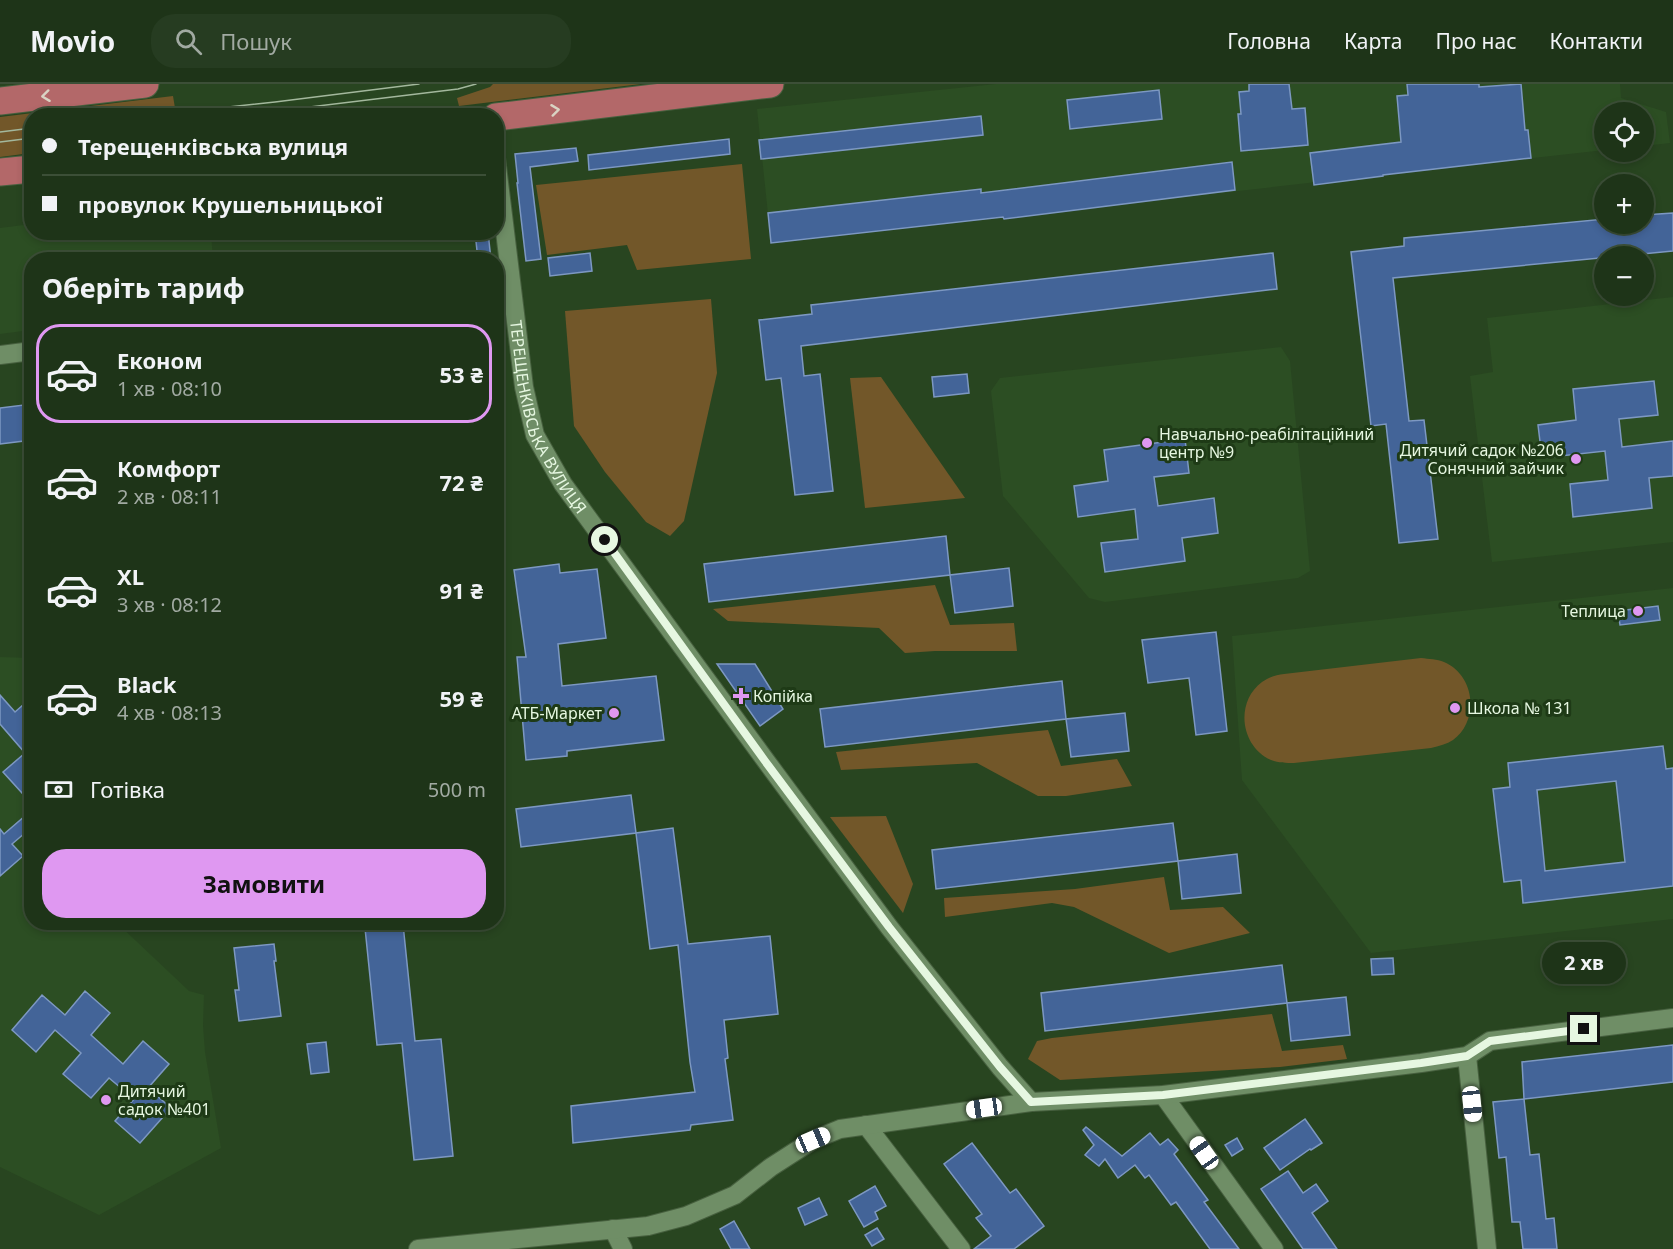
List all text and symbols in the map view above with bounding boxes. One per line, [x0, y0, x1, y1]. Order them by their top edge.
search box [151, 14, 571, 68]
text: Movio [30, 22, 115, 60]
icon: search [172, 25, 205, 58]
text: Пошук [220, 26, 292, 56]
text: Головна [1227, 27, 1311, 55]
text: Карта [1344, 27, 1402, 55]
text: Про нас [1435, 27, 1517, 55]
text: Контакти [1550, 27, 1643, 55]
one-way arrow [41, 89, 50, 102]
map controls [1594, 102, 1654, 306]
button: locate [1594, 102, 1654, 162]
one-way arrow [550, 104, 559, 117]
text: Терещенківська вулиця [78, 131, 348, 161]
button: + [1594, 174, 1654, 234]
text: провулок Крушельницької [78, 189, 382, 219]
button: − [1594, 246, 1654, 306]
text: Оберіть тариф [42, 269, 245, 306]
street label: ТЕРЕЩЕНКІВСЬКА ВУЛИЦЯ [505, 319, 592, 518]
text: Економ [117, 345, 203, 375]
icon: car [45, 347, 99, 401]
text: 53 ₴ [440, 359, 483, 389]
text: 1 хв · 08:10 [117, 375, 222, 402]
place label: Навчально-реабілітаційний центр №9 [1159, 423, 1374, 463]
marker: Навчально-реабілітаційний центр №9 [1140, 436, 1154, 450]
place label: Дитячий садок №206 Сонячний зайчик [1400, 439, 1565, 479]
marker: Дитячий садок №206 Сонячний зайчик [1569, 452, 1583, 466]
text: Комфорт [117, 453, 220, 483]
icon: car [45, 455, 99, 509]
text: 72 ₴ [440, 467, 483, 497]
text: 2 хв · 08:11 [117, 483, 222, 510]
route start [591, 526, 618, 553]
text: XL [117, 561, 144, 591]
icon: car [45, 563, 99, 617]
text: 91 ₴ [440, 575, 483, 605]
text: 3 хв · 08:12 [117, 591, 222, 618]
place label: Теплица [1561, 600, 1626, 622]
marker: Теплица [1631, 604, 1645, 618]
text: Black [117, 669, 176, 699]
icon: car [45, 671, 99, 725]
text: 59 ₴ [440, 683, 483, 713]
place label: Копійка [753, 685, 813, 707]
marker: Копійка [734, 689, 748, 703]
place label: Школа № 131 [1467, 697, 1572, 719]
text: 4 хв · 08:13 [117, 699, 222, 726]
marker: Школа № 131 [1448, 701, 1462, 715]
place label: АТБ-Маркет [512, 702, 603, 724]
marker: АТБ-Маркет [607, 706, 621, 720]
icon: cash [42, 773, 75, 806]
text: Готівка [90, 774, 165, 804]
text: 500 m [428, 776, 486, 803]
button: Замовити [42, 849, 486, 918]
callout: 2 хв [1542, 942, 1626, 984]
text: 2 хв [1564, 949, 1604, 976]
route end [1570, 1015, 1597, 1042]
place label: Дитячий садок №401 [118, 1080, 210, 1120]
car [1461, 1085, 1483, 1123]
marker: Дитячий садок №401 [99, 1093, 113, 1107]
car [965, 1097, 1003, 1119]
car [793, 1125, 833, 1155]
car [1186, 1133, 1222, 1173]

